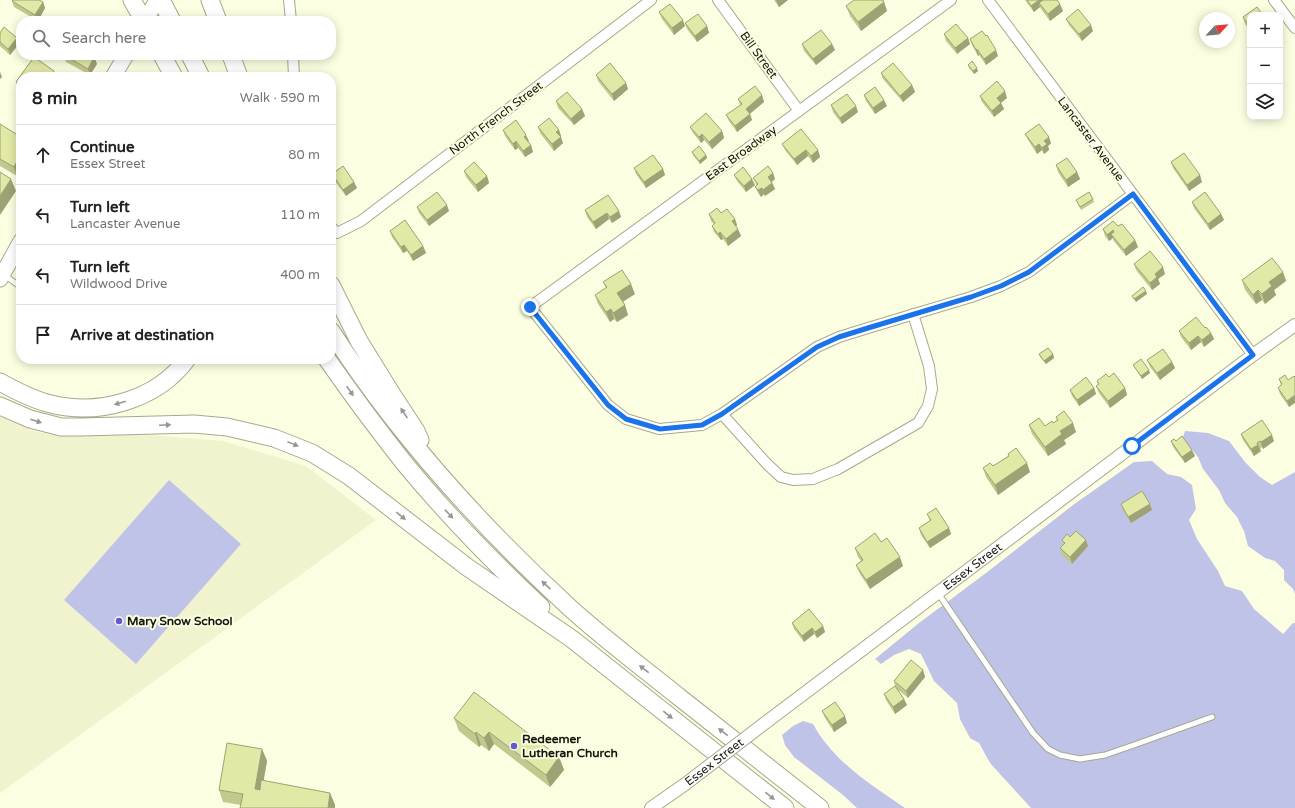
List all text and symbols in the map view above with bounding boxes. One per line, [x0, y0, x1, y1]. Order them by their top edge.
north arrow [1199, 12, 1235, 48]
map controls [1247, 12, 1283, 120]
button: + [1247, 12, 1283, 48]
search box [16, 16, 336, 60]
icon: search [30, 27, 52, 49]
text: Search here [62, 29, 146, 47]
street label: Bill Street [737, 29, 781, 82]
button: − [1247, 48, 1283, 84]
street label: North French Street [447, 78, 546, 158]
button: layers [1247, 84, 1283, 120]
text: 8 min [32, 88, 77, 109]
text: Walk · 590 m [240, 90, 320, 106]
street label: Lancaster Avenue [1055, 94, 1127, 184]
street label: East Broadway [703, 122, 780, 184]
text: Continue [70, 138, 134, 156]
icon: ahead [32, 144, 54, 166]
text: 80 m [288, 147, 320, 163]
text: Essex Street [70, 156, 146, 172]
text: Turn left [70, 198, 130, 216]
icon: left [32, 204, 54, 226]
text: 110 m [280, 207, 320, 223]
text: Lancaster Avenue [70, 216, 180, 232]
text: Turn left [70, 258, 130, 276]
icon: left [32, 264, 54, 286]
text: 400 m [280, 267, 320, 283]
text: Wildwood Drive [70, 276, 167, 292]
route end [521, 298, 539, 316]
icon: arrive [32, 324, 54, 346]
text: Arrive at destination [70, 326, 214, 344]
one-way arrow [346, 386, 354, 396]
one-way arrow [114, 400, 126, 406]
one-way arrow [400, 408, 408, 418]
one-way arrow [30, 418, 42, 424]
one-way arrow [159, 422, 172, 428]
route start [1123, 437, 1141, 455]
one-way arrow [287, 442, 299, 448]
one-way arrow [444, 509, 454, 519]
one-way arrow [395, 511, 406, 520]
street label: Essex Street [940, 540, 1005, 593]
one-way arrow [540, 580, 551, 589]
place label: Mary Snow School [127, 614, 233, 629]
marker: Mary Snow School [114, 616, 124, 626]
one-way arrow [639, 665, 650, 674]
one-way arrow [663, 711, 674, 720]
one-way arrow [718, 727, 729, 736]
place label: Redeemer Lutheran Church [522, 732, 618, 760]
street label: Essex Street [682, 735, 746, 789]
marker: Redeemer Lutheran Church [509, 741, 519, 751]
one-way arrow [764, 792, 775, 801]

